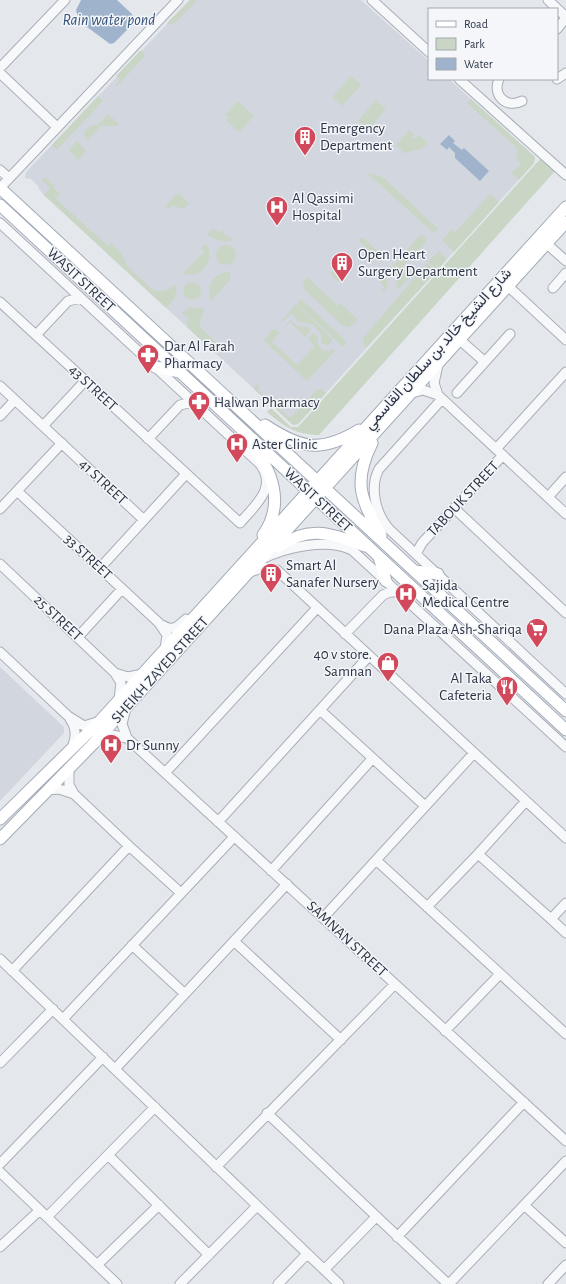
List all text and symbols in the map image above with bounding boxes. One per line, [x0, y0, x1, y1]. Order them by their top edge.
legend [428, 8, 558, 80]
water label: Rain water pond [63, 12, 155, 29]
text: Road [464, 18, 488, 30]
text: Park [464, 38, 485, 50]
text: Water [464, 58, 493, 70]
place label: Emergency Department [320, 121, 392, 153]
building icon: Emergency Department [292, 124, 318, 157]
place label: Al Qassimi Hospital [292, 191, 354, 223]
hospital icon: Al Qassimi Hospital [264, 194, 290, 227]
street label: WASIT STREET [44, 245, 118, 316]
place label: Open Heart Surgery Department [358, 247, 478, 279]
building icon: Open Heart Surgery Department [329, 250, 355, 283]
street label: شارع الشيخ خالد بن سلطان القاسمي [362, 265, 518, 436]
place label: Dar Al Farah Pharmacy [164, 339, 235, 371]
pharmacy icon: Dar Al Farah Pharmacy [135, 342, 161, 375]
street label: 43 STREET [66, 362, 121, 414]
pharmacy icon: Halwan Pharmacy [186, 389, 212, 422]
place label: Halwan Pharmacy [214, 395, 320, 410]
hospital icon: Aster Clinic [224, 431, 250, 464]
place label: Aster Clinic [252, 437, 318, 452]
street label: 41 STREET [76, 456, 130, 508]
street label: TABOUK STREET [424, 458, 502, 540]
street label: WASIT STREET [281, 465, 355, 536]
street label: 33 STREET [61, 531, 115, 583]
place label: Smart Al Sanafer Nursery [286, 558, 380, 590]
building icon: Smart Al Sanafer Nursery [258, 561, 284, 594]
place label: Sajida Medical Centre [422, 578, 509, 610]
hospital icon: Sajida Medical Centre [393, 581, 419, 614]
street label: 25 STREET [31, 592, 85, 644]
street label: SHEIKH ZAYED STREET [109, 614, 212, 726]
supermarket icon: Dana Plaza Ash-Shariqa [524, 616, 550, 649]
place label: Dana Plaza Ash-Shariqa [383, 622, 522, 637]
place label: 40 v store. Samnan [314, 647, 372, 679]
shop icon: 40 v store. Samnan [375, 650, 401, 683]
place label: Al Taka Cafeteria [439, 671, 492, 703]
restaurant icon: Al Taka Cafeteria [494, 674, 520, 707]
hospital icon: Dr Sunny [98, 732, 124, 765]
place label: Dr Sunny [126, 738, 180, 753]
street label: SAMNAN STREET [304, 898, 390, 980]

